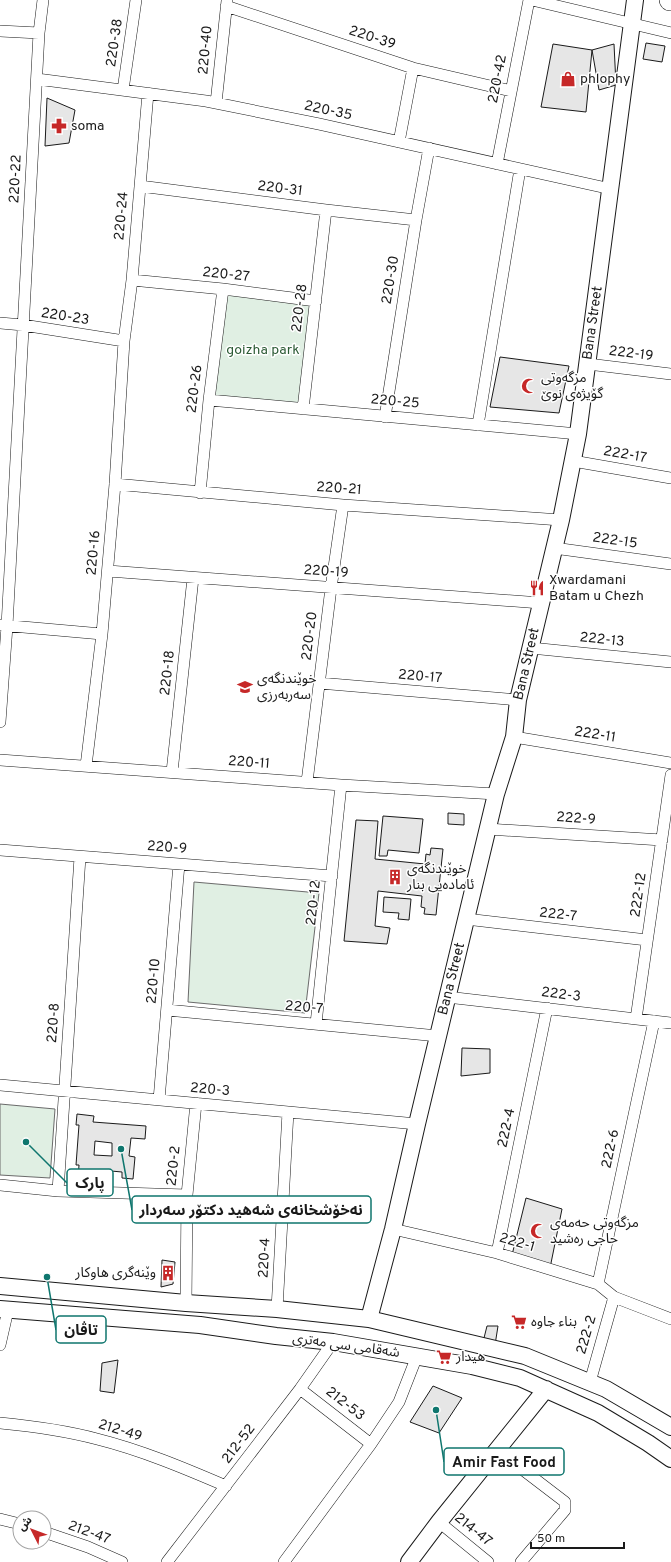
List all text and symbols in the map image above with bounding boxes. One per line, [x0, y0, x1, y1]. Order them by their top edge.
street label: 220-38 [103, 18, 127, 68]
street label: 220-39 [346, 22, 398, 54]
street label: 220-40 [195, 25, 217, 75]
street label: 220-42 [485, 53, 511, 105]
shop icon: phlophy [559, 70, 577, 88]
place label: phlophy [580, 71, 630, 88]
street label: 220-35 [302, 98, 354, 124]
pharmacy icon: soma [50, 117, 68, 135]
place label: soma [71, 118, 104, 135]
street label: 220-22 [6, 154, 26, 204]
street label: 220-31 [256, 178, 304, 200]
street label: 220-24 [111, 191, 133, 241]
street label: 220-30 [379, 254, 403, 306]
street label: 220-27 [202, 264, 250, 286]
street label: 220-28 [289, 283, 311, 333]
street label: Bana Street [579, 285, 607, 361]
street label: 220-23 [40, 305, 90, 329]
park label: goizha park [226, 342, 300, 359]
street label: 222-19 [608, 343, 654, 365]
street label: 220-26 [184, 364, 206, 414]
place label: مزگەوتی گۆیژەی نوێ [541, 370, 603, 403]
mosque icon: مزگەوتی گۆیژەی نوێ [520, 377, 538, 395]
street label: 220-25 [370, 391, 420, 413]
street label: 222-17 [602, 443, 648, 467]
street label: 220-21 [316, 479, 362, 499]
street label: 222-15 [591, 529, 639, 553]
street label: 220-16 [84, 530, 104, 576]
street label: 220-19 [303, 562, 349, 582]
place label: Xwardamani Batam u Chezh [549, 572, 644, 605]
restaurant icon: Xwardamani Batam u Chezh [528, 579, 546, 597]
street label: 220-20 [299, 611, 321, 661]
street label: Bana Street [510, 626, 544, 702]
street label: 222-13 [579, 629, 625, 651]
street label: 220-18 [157, 649, 179, 697]
street label: 220-17 [397, 667, 443, 687]
place label: خوێندنگەی سەربەرزی [257, 671, 317, 704]
school or university icon: خوێندنگەی سەربەرزی [236, 678, 254, 696]
street label: 222-11 [573, 723, 617, 747]
street label: 220-11 [227, 753, 271, 773]
street label: 222-9 [556, 809, 596, 829]
street label: 220-9 [146, 838, 188, 858]
place label: خوێندنگەی ئامادەیی بنار [406, 861, 474, 894]
building icon: خوێندنگەی ئامادەیی بنار [386, 868, 404, 886]
street label: 222-12 [627, 871, 651, 919]
street label: 220-12 [303, 879, 325, 927]
street label: 222-7 [538, 905, 578, 925]
street label: Bana Street [435, 941, 469, 1017]
street label: 220-10 [144, 957, 164, 1005]
street label: 222-3 [540, 984, 582, 1006]
street label: 220-7 [284, 998, 324, 1018]
street label: 220-8 [44, 1002, 64, 1044]
street label: 220-3 [189, 1080, 231, 1100]
street label: 222-4 [495, 1107, 519, 1149]
street label: 222-6 [599, 1128, 623, 1170]
street label: 220-2 [163, 1145, 185, 1187]
callout: پارک [67, 1169, 113, 1196]
text: پارک [75, 1175, 105, 1194]
callout: نەخۆشخانەی شەهید دکتۆر سەردار [132, 1196, 371, 1223]
text: نەخۆشخانەی شەهید دکتۆر سەردار [138, 1202, 363, 1221]
place label: مزگەوتی حەمەی حاجی رەشید [550, 1215, 639, 1248]
mosque icon: مزگەوتی حەمەی حاجی رەشید [529, 1222, 547, 1240]
street label: 222-1 [497, 1230, 537, 1256]
street label: 220-4 [255, 1237, 275, 1279]
building icon: وێنەگری هاوکار [159, 1264, 177, 1282]
place label: وێنەگری هاوکار [74, 1265, 156, 1282]
supermarket icon: بناء جاوە [510, 1313, 528, 1331]
street label: 222-2 [573, 1313, 601, 1357]
place label: بناء جاوە [531, 1314, 577, 1331]
callout: تاڤان [56, 1316, 106, 1343]
text: تاڤان [64, 1321, 98, 1341]
street label: شەقامی سی مەتری [291, 1330, 401, 1362]
supermarket icon: هيدار [435, 1348, 453, 1366]
place label: هيدار [455, 1349, 485, 1366]
street label: 212-53 [322, 1383, 368, 1425]
street label: 212-49 [96, 1416, 144, 1446]
street label: 212-52 [219, 1421, 259, 1467]
callout: Amir Fast Food [444, 1448, 564, 1475]
text: Amir Fast Food [452, 1454, 556, 1473]
north arrow [12, 1510, 52, 1550]
street label: 214-47 [451, 1510, 495, 1550]
text: ش [15, 1514, 36, 1534]
street label: 212-47 [66, 1518, 112, 1548]
scale bar [531, 1524, 624, 1550]
text: 50 m [537, 1531, 565, 1547]

